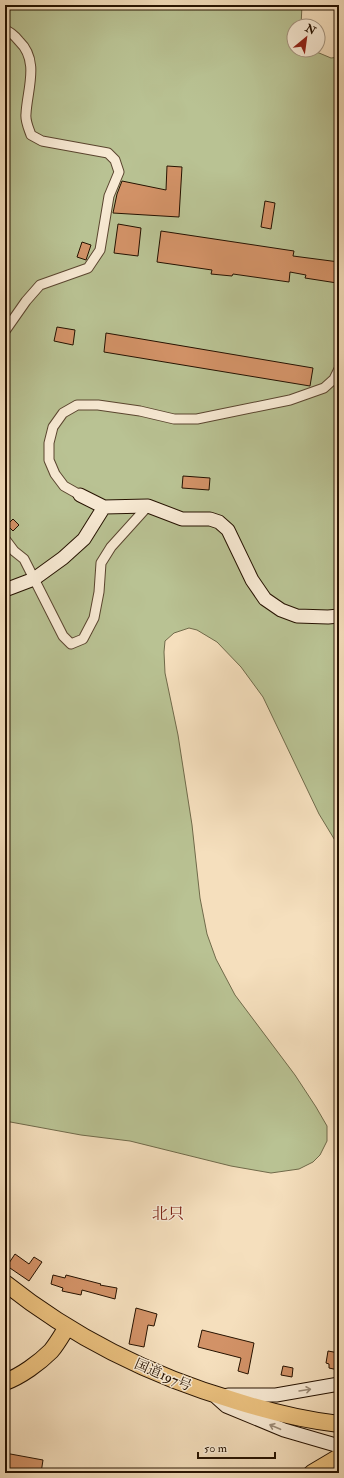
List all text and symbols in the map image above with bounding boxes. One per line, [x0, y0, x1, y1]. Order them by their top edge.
north arrow [286, 18, 326, 58]
text: N [302, 21, 319, 38]
district label: 北只 [152, 1204, 184, 1224]
street label: 国道197号 [132, 1355, 194, 1395]
one-way arrow [298, 1386, 311, 1394]
one-way arrow [269, 1422, 281, 1430]
scale bar [198, 1434, 275, 1460]
text: 50 m [204, 1441, 228, 1456]

